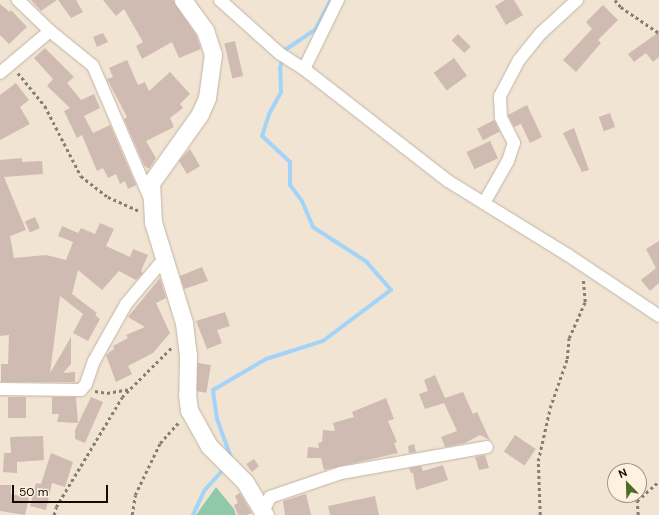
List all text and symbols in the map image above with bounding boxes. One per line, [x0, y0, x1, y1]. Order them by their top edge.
north arrow [607, 463, 647, 503]
text: N [616, 465, 629, 481]
scale bar [14, 477, 110, 503]
text: 50 m [19, 484, 48, 500]

